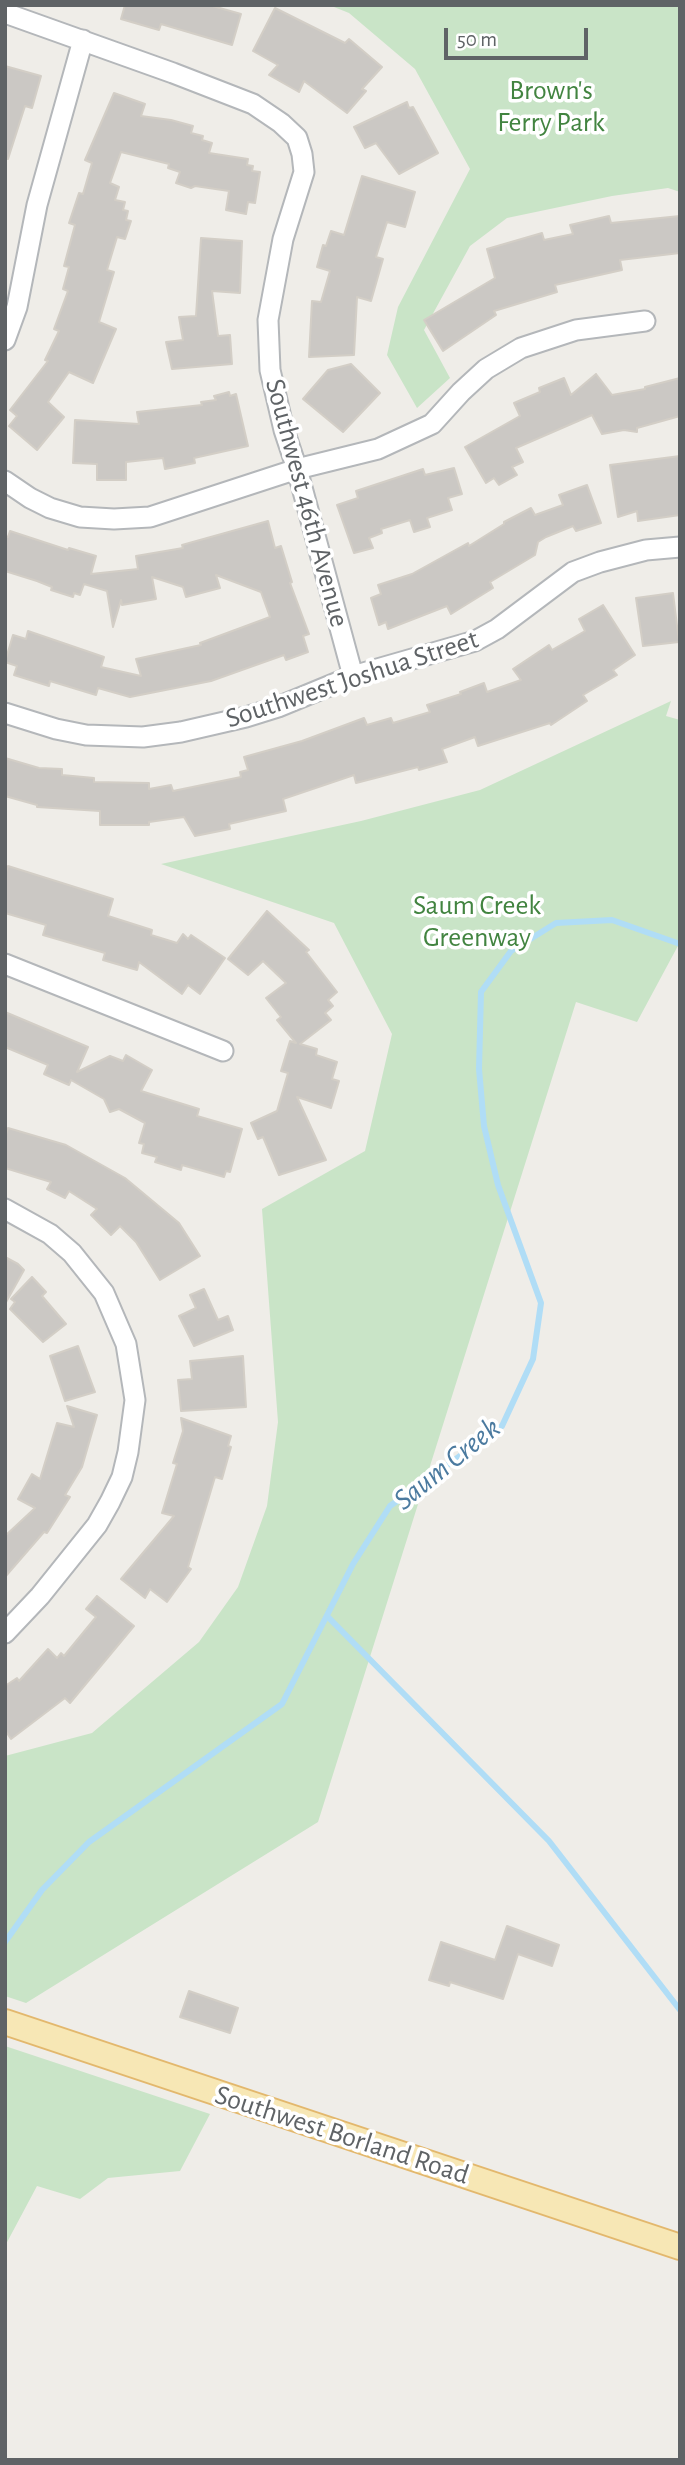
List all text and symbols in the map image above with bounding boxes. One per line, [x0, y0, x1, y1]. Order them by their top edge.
scale bar [447, 14, 590, 58]
text: 50 m [457, 29, 497, 50]
park label: Brown's Ferry Park [497, 74, 605, 140]
street label: Southwest 46th Avenue [258, 375, 356, 631]
street label: Southwest Joshua Street [222, 622, 482, 736]
park label: Saum Creek Greenway [413, 889, 541, 955]
water label: Saum Creek [386, 1410, 508, 1518]
street label: Southwest Borland Road [211, 2078, 473, 2192]

